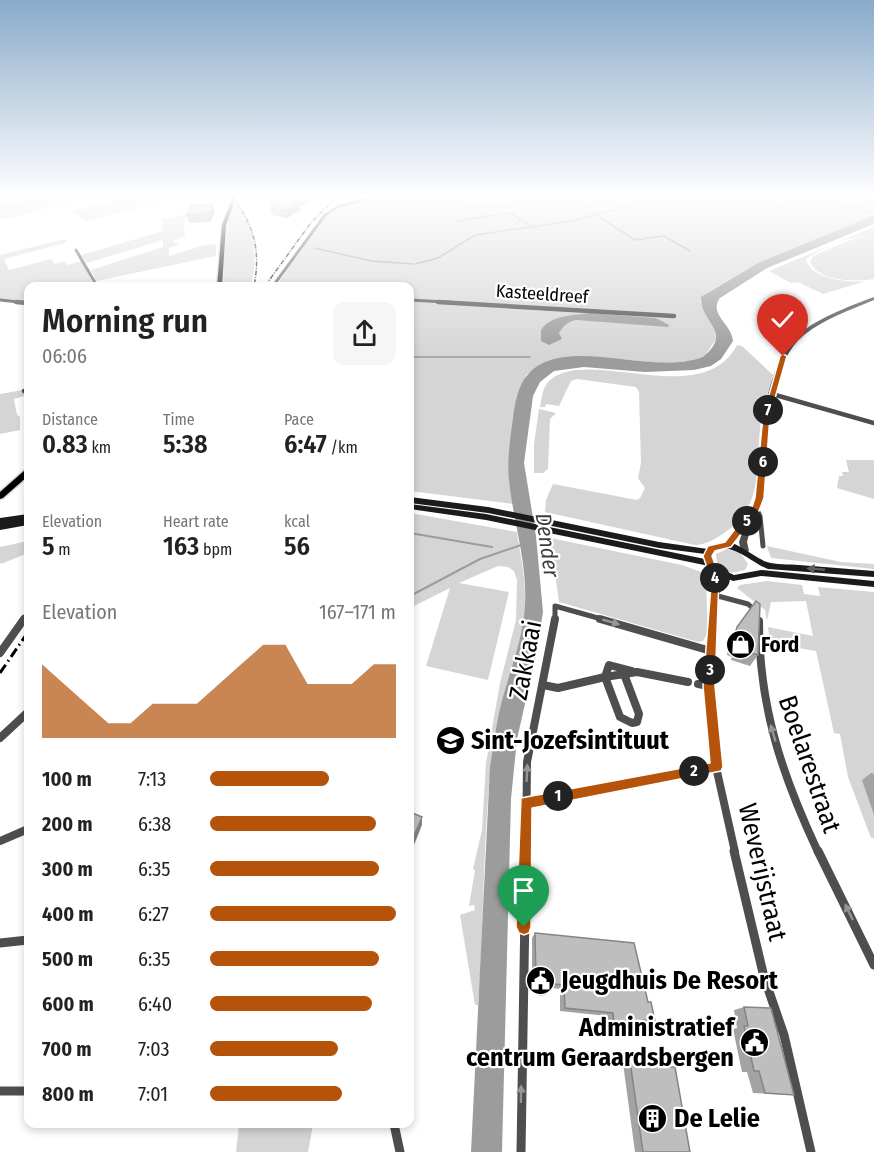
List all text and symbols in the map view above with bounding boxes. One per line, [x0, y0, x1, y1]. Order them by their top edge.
street label: Kasteeldreef [495, 280, 590, 308]
pin [757, 294, 808, 356]
text: Morning run [42, 301, 208, 341]
button: share [333, 302, 396, 365]
icon: check [766, 303, 799, 336]
text: 06:06 [42, 344, 87, 368]
pin: 7 [753, 395, 783, 425]
text: 7 [765, 400, 771, 419]
text: Distance [42, 410, 98, 429]
text: Time [163, 410, 195, 429]
text: Pace [284, 410, 314, 429]
text: 0.83 [42, 429, 88, 460]
text: 5:38 [163, 429, 208, 460]
text: 6:47 [284, 429, 327, 460]
text: km [88, 438, 111, 457]
text: /km [327, 438, 358, 457]
pin: 6 [748, 447, 778, 477]
text: 6 [759, 452, 767, 471]
pin: 5 [732, 506, 762, 536]
water label: Dender [530, 511, 566, 580]
text: 5 [743, 511, 751, 530]
text: Elevation [42, 512, 102, 531]
text: Heart rate [163, 512, 229, 531]
text: kcal [284, 512, 310, 531]
text: 5 [42, 531, 55, 562]
text: 163 [163, 531, 199, 562]
text: 56 [284, 531, 310, 562]
text: m [55, 540, 71, 559]
text: bpm [199, 540, 232, 559]
pin: 4 [700, 563, 730, 593]
one-way arrow [806, 564, 825, 574]
text: 4 [711, 568, 719, 587]
text: Elevation [42, 600, 117, 624]
text: 167–171 m [319, 600, 396, 624]
street label: Zakkaai [503, 618, 548, 703]
one-way arrow [603, 618, 621, 627]
shop icon: Ford [724, 629, 756, 661]
place label: Ford [761, 632, 799, 658]
pin: 3 [695, 655, 725, 685]
text: 3 [706, 660, 714, 679]
street label: Boelarestraat [772, 691, 848, 837]
school or university icon: Sint-Jozefsintituut [434, 724, 466, 756]
one-way arrow [768, 724, 777, 742]
place label: Sint-Jozefsintituut [471, 725, 670, 756]
pin: 2 [679, 756, 709, 786]
text: 2 [690, 761, 698, 780]
one-way arrow [522, 763, 531, 782]
text: 100 m [42, 767, 92, 791]
text: 7:13 [138, 767, 166, 791]
pin: 1 [543, 781, 573, 811]
text: 1 [555, 786, 561, 805]
street label: Weverijstraat [732, 800, 793, 944]
text: 200 m [42, 812, 93, 836]
text: 6:38 [138, 812, 171, 836]
text: 300 m [42, 857, 93, 881]
text: 6:35 [138, 857, 171, 881]
pin [498, 865, 549, 927]
icon: arrive [507, 874, 540, 907]
text: 400 m [42, 902, 94, 926]
text: 6:27 [138, 902, 169, 926]
one-way arrow [844, 904, 853, 921]
text: 500 m [42, 947, 93, 971]
text: 6:35 [138, 947, 171, 971]
public building icon: Jeugdhuis De Resort [524, 964, 556, 996]
place label: Jeugdhuis De Resort [560, 965, 779, 996]
text: 600 m [42, 992, 94, 1016]
text: 6:40 [138, 992, 172, 1016]
place label: Administratief centrum Geraardsbergen [466, 1012, 736, 1073]
public building icon: Administratief centrum Geraardsbergen [739, 1026, 771, 1058]
text: 700 m [42, 1037, 92, 1061]
text: 7:03 [138, 1037, 170, 1061]
text: 800 m [42, 1082, 94, 1106]
text: 7:01 [138, 1082, 168, 1106]
one-way arrow [517, 1084, 526, 1103]
building icon: De Lelie [637, 1102, 669, 1134]
place label: De Lelie [674, 1103, 760, 1134]

